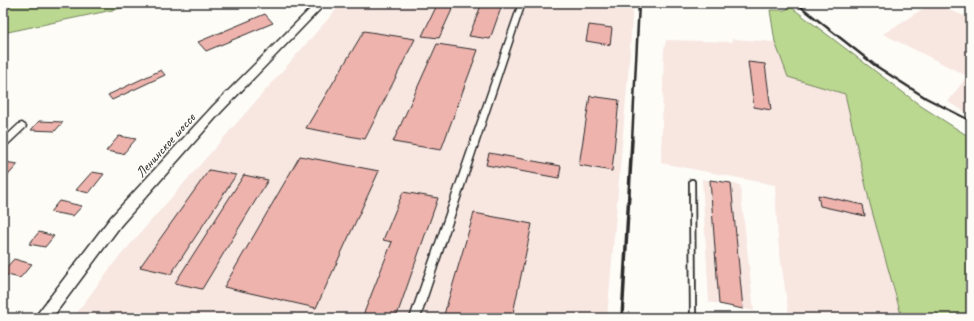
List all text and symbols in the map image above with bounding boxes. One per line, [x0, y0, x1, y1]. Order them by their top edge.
street label: Ленинское шоссе [132, 109, 200, 181]

